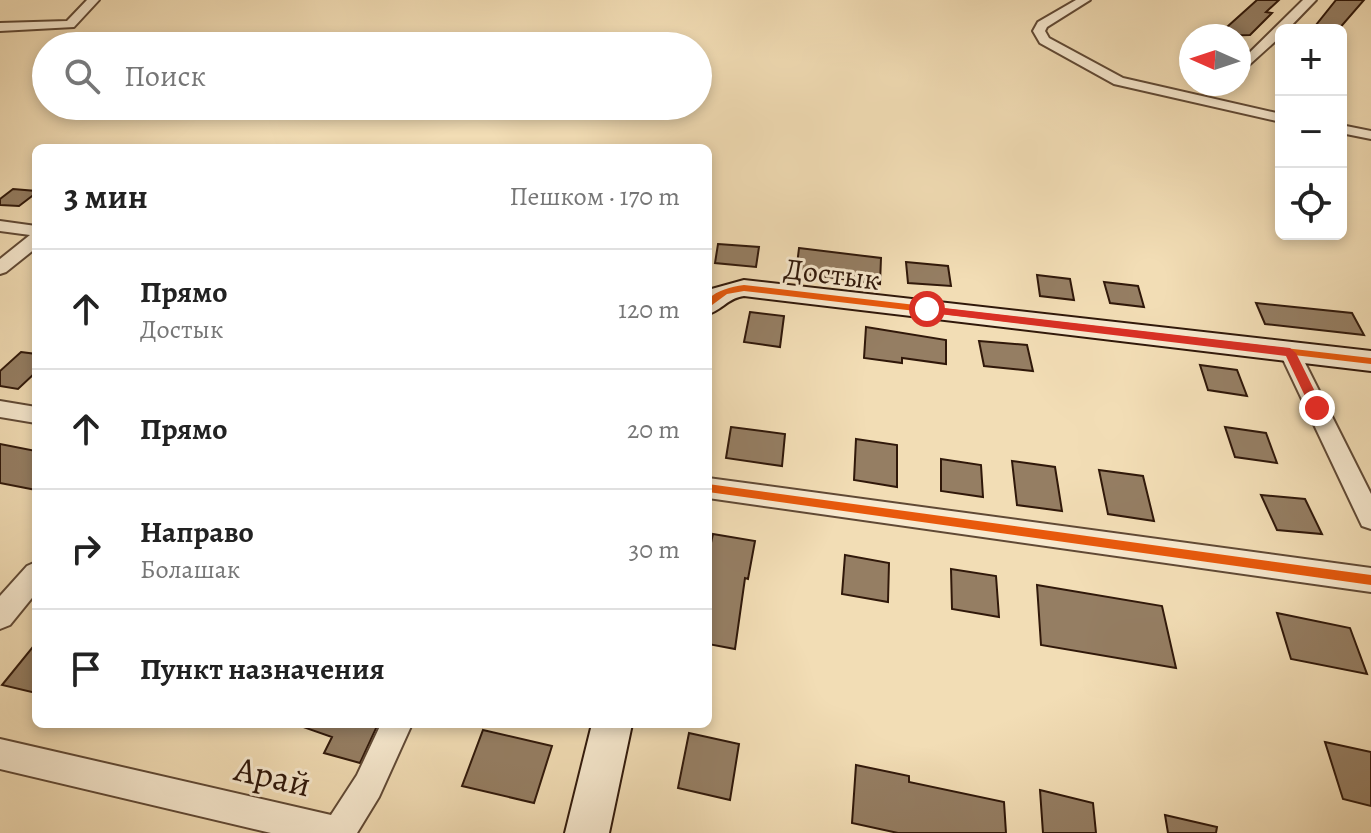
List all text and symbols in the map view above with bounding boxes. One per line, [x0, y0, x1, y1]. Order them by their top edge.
north arrow [1179, 24, 1251, 96]
map controls [1275, 24, 1347, 240]
button: + [1275, 24, 1347, 96]
search box [32, 32, 712, 120]
icon: search [60, 54, 104, 98]
text: Поиск [124, 56, 206, 96]
button: − [1275, 96, 1347, 168]
button: locate [1275, 168, 1347, 240]
text: 3 мин [64, 173, 148, 220]
text: Пешком · 170 m [509, 179, 680, 214]
street label: Достык [782, 248, 882, 300]
text: Прямо [140, 272, 227, 312]
icon: ahead [64, 287, 108, 331]
route start [909, 291, 945, 327]
text: 120 m [618, 292, 680, 327]
text: Достык [140, 312, 223, 347]
route end [1299, 390, 1335, 426]
icon: ahead [64, 407, 108, 451]
text: Прямо [140, 409, 227, 449]
text: 20 m [627, 412, 680, 447]
text: Направо [140, 512, 254, 552]
icon: right [64, 527, 108, 571]
text: 30 m [629, 532, 680, 567]
text: Болашак [140, 552, 240, 587]
icon: arrive [64, 647, 108, 691]
text: Пункт назначения [140, 649, 385, 689]
street label: Арай [229, 743, 316, 809]

